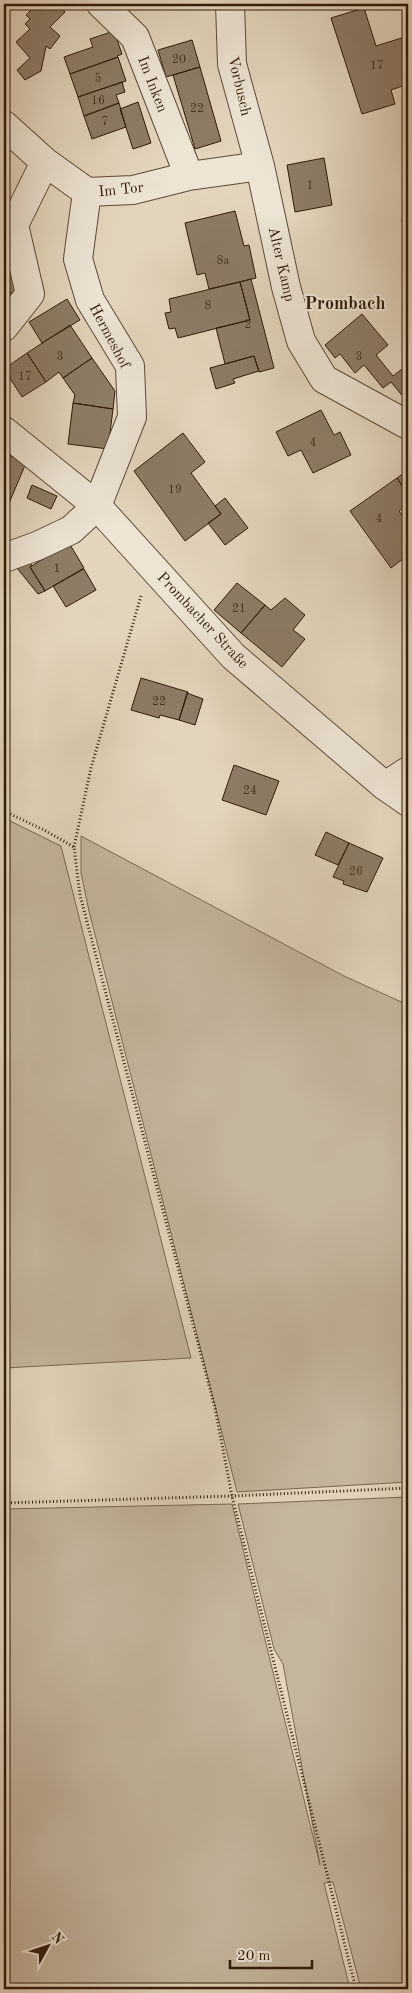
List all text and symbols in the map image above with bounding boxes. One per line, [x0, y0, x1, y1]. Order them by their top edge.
street label: Im Inken [134, 54, 169, 115]
house number: 20 [172, 54, 186, 66]
street label: Vorbusch [224, 55, 253, 118]
house number: 17 [370, 60, 384, 72]
house number: 5 [95, 72, 102, 85]
house number: 16 [91, 95, 105, 107]
house number: 22 [190, 103, 204, 115]
house number: 7 [102, 116, 108, 128]
house number: 1 [307, 180, 313, 192]
street label: Im Tor [98, 181, 144, 200]
street label: Alter Kamp [265, 225, 296, 303]
house number: 8a [217, 255, 230, 267]
district label: Prombach [304, 295, 386, 313]
house number: 8 [205, 300, 212, 312]
street label: Hermeshof [85, 302, 132, 372]
house number: 2 [245, 319, 251, 331]
house number: 3 [57, 351, 63, 363]
house number: 3 [356, 351, 362, 363]
house number: 17 [18, 371, 32, 383]
house number: 4 [310, 437, 317, 449]
house number: 19 [168, 484, 182, 496]
house number: 4 [376, 513, 383, 525]
house number: 1 [54, 563, 60, 575]
street label: Prombacher Straße [154, 570, 250, 672]
house number: 21 [232, 603, 246, 615]
house number: 22 [152, 696, 166, 708]
house number: 24 [243, 785, 257, 797]
house number: 26 [349, 866, 363, 878]
north arrow [22, 1920, 72, 1970]
text: N [48, 1930, 66, 1947]
scale bar [230, 1938, 312, 1970]
text: 20 m [237, 1949, 271, 1964]

